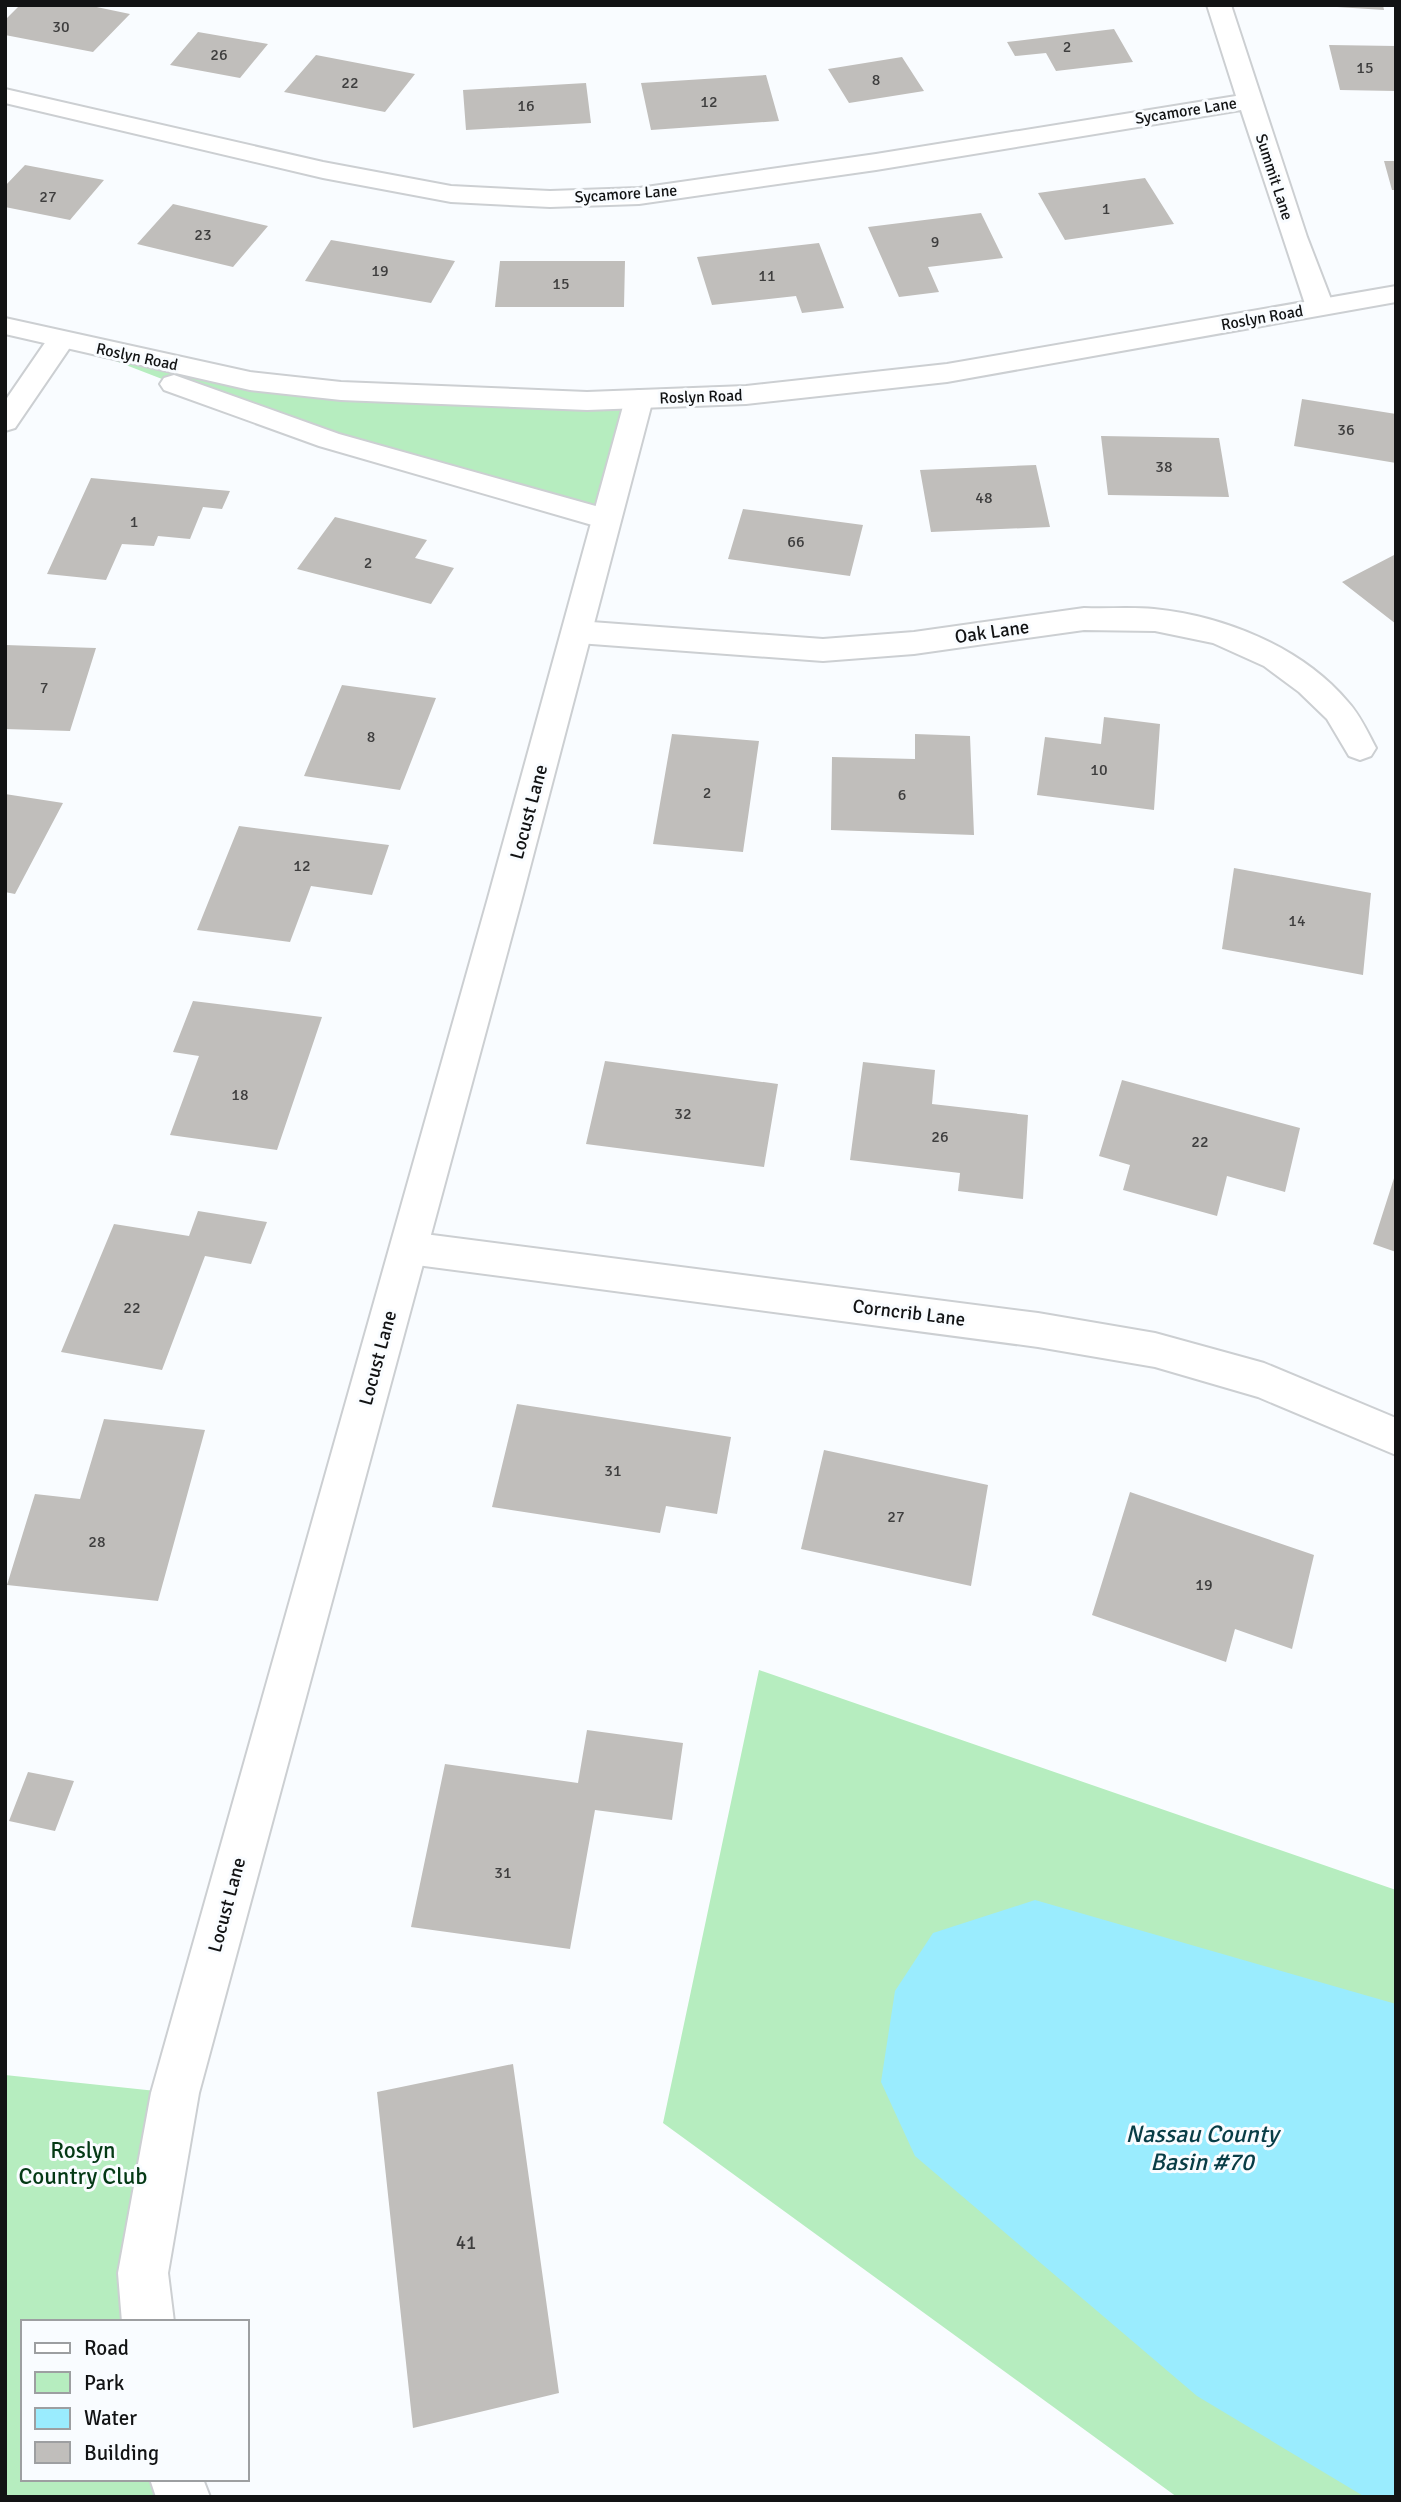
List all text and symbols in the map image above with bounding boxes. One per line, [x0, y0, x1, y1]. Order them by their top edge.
house number: 30 [52, 17, 70, 37]
house number: 2 [1063, 37, 1071, 57]
house number: 26 [210, 45, 228, 65]
house number: 15 [1356, 58, 1374, 78]
house number: 8 [872, 70, 880, 90]
house number: 22 [341, 73, 359, 93]
house number: 12 [700, 92, 718, 112]
street label: Sycamore Lane [1134, 93, 1238, 129]
house number: 16 [517, 96, 535, 116]
street label: Summit Lane [1251, 131, 1297, 223]
street label: Sycamore Lane [574, 180, 678, 208]
house number: 27 [39, 187, 57, 207]
house number: 1 [1102, 199, 1110, 219]
house number: 23 [194, 225, 212, 245]
house number: 9 [931, 232, 939, 252]
house number: 19 [371, 261, 389, 281]
house number: 11 [758, 266, 776, 286]
house number: 15 [552, 274, 570, 294]
street label: Roslyn Road [1219, 301, 1305, 335]
street label: Roslyn Road [94, 339, 180, 375]
street label: Roslyn Road [659, 386, 743, 408]
house number: 36 [1337, 420, 1355, 440]
house number: 38 [1155, 457, 1173, 477]
house number: 48 [975, 488, 993, 508]
house number: 1 [130, 512, 138, 532]
house number: 66 [787, 532, 805, 552]
house number: 2 [364, 553, 372, 573]
street label: Oak Lane [953, 615, 1031, 649]
house number: 7 [40, 678, 48, 698]
house number: 8 [367, 727, 375, 747]
house number: 10 [1090, 760, 1108, 780]
street label: Locust Lane [505, 762, 553, 862]
house number: 2 [703, 783, 711, 803]
house number: 6 [898, 785, 906, 805]
house number: 12 [293, 856, 311, 876]
house number: 14 [1288, 911, 1306, 931]
house number: 18 [231, 1085, 249, 1105]
house number: 32 [674, 1104, 692, 1124]
house number: 26 [931, 1127, 949, 1147]
house number: 22 [1191, 1132, 1209, 1152]
street label: Corncrib Lane [851, 1294, 967, 1332]
house number: 22 [123, 1298, 141, 1318]
street label: Locust Lane [354, 1308, 402, 1408]
house number: 31 [604, 1461, 622, 1481]
house number: 27 [887, 1507, 905, 1527]
house number: 28 [88, 1532, 106, 1552]
house number: 19 [1195, 1575, 1213, 1595]
street label: Locust Lane [203, 1855, 251, 1955]
house number: 31 [494, 1863, 512, 1883]
water label: Nassau County Basin #70 [1126, 2119, 1281, 2177]
park label: Roslyn Country Club [19, 2136, 147, 2191]
house number: 41 [456, 2231, 476, 2255]
legend [21, 2320, 248, 2481]
text: Road [84, 2335, 129, 2361]
text: Park [84, 2370, 125, 2396]
text: Water [84, 2405, 137, 2431]
text: Building [84, 2440, 159, 2466]

